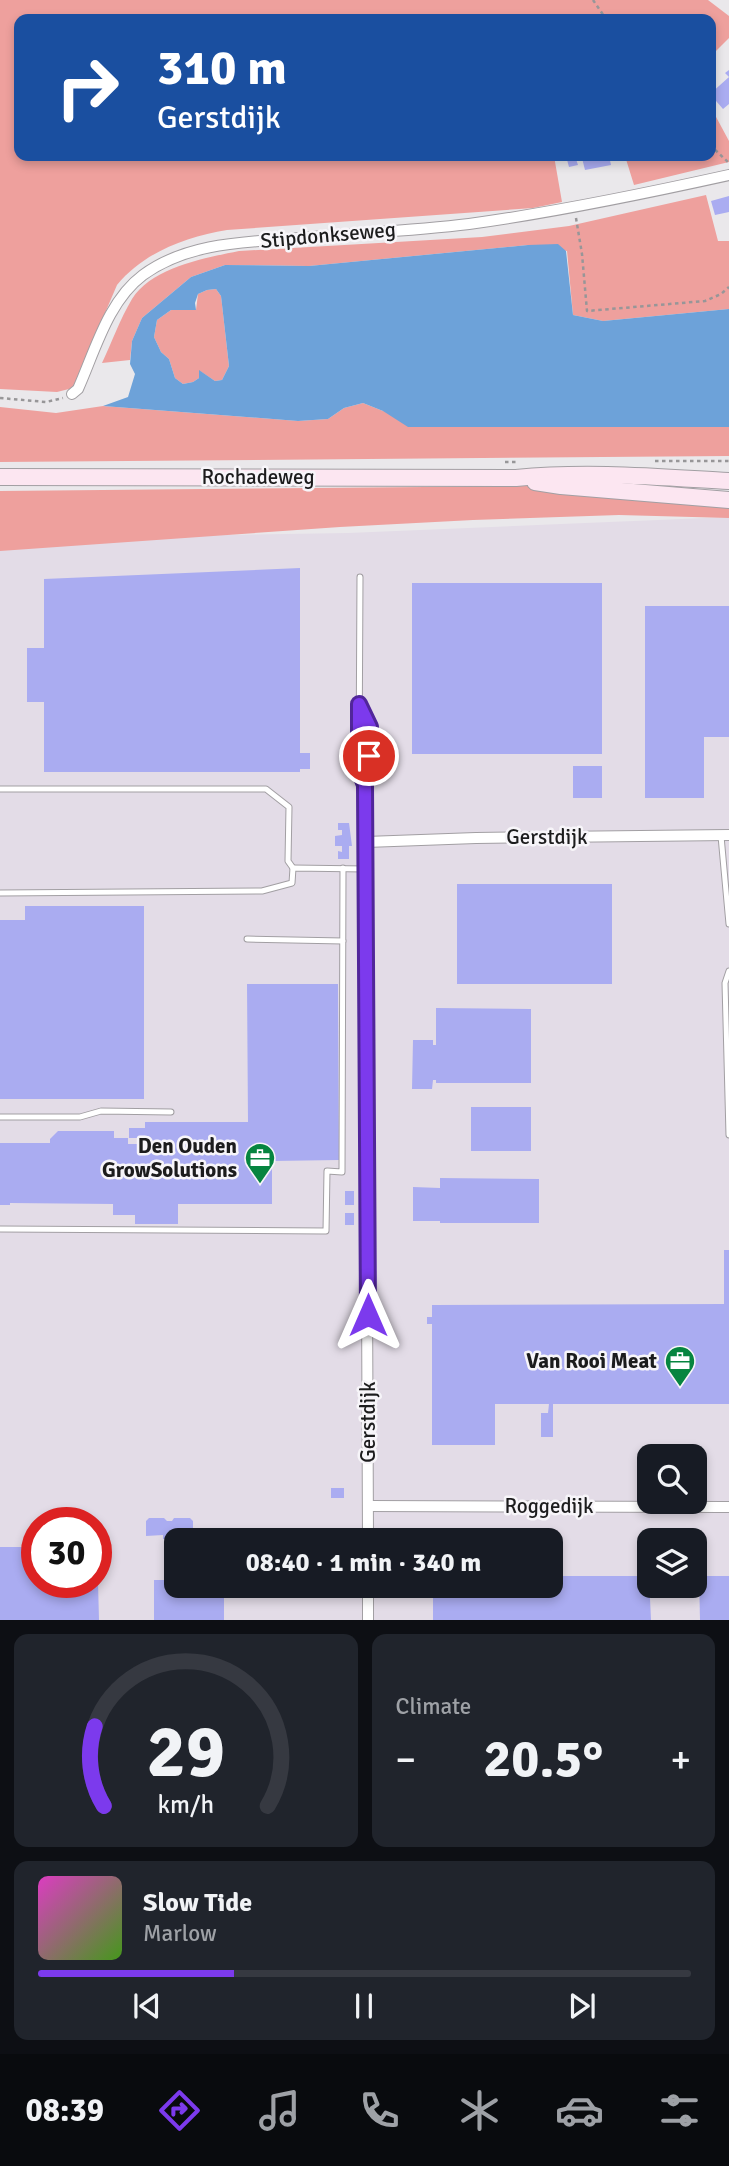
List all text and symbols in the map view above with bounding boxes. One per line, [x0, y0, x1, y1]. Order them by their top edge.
text: 310 m [157, 38, 287, 98]
icon: right [42, 42, 133, 133]
text: Gerstdijk [157, 98, 281, 137]
street label: Stipdonkseweg [259, 216, 397, 254]
street label: Rochadeweg [201, 464, 315, 490]
pin [339, 726, 399, 786]
icon: arrive [350, 737, 388, 775]
street label: Gerstdijk [506, 824, 588, 850]
place label: Den Ouden GrowSolutions [102, 1133, 237, 1183]
office icon: Den Ouden GrowSolutions [243, 1141, 277, 1185]
position arrow [331, 1278, 405, 1352]
office icon: Van Rooi Meat [663, 1344, 697, 1388]
place label: Van Rooi Meat [526, 1348, 657, 1374]
street label: Gerstdijk [355, 1381, 381, 1463]
map controls [637, 1444, 707, 1598]
button: search [637, 1444, 707, 1514]
street label: Roggedijk [504, 1493, 594, 1519]
speed limit sign: 30 [21, 1507, 112, 1598]
button: layers [637, 1528, 707, 1598]
text: 08:40 · 1 min · 340 m [246, 1547, 481, 1579]
text: Climate [396, 1692, 471, 1721]
text: 29 [146, 1709, 225, 1798]
text: 20.5° [483, 1727, 603, 1791]
text: − [396, 1736, 416, 1783]
text: + [670, 1736, 691, 1783]
text: km/h [157, 1789, 214, 1820]
text: Slow Tide [143, 1887, 252, 1919]
text: Marlow [143, 1919, 217, 1948]
icon: previous [128, 1987, 166, 2025]
icon: pause [345, 1987, 383, 2025]
icon: next [563, 1987, 601, 2025]
icon: directions [155, 2086, 204, 2135]
icon: music [255, 2086, 304, 2135]
icon: phone [355, 2086, 404, 2135]
icon: climate [455, 2086, 504, 2135]
icon: car [555, 2086, 604, 2135]
icon: filters [655, 2086, 704, 2135]
text: 08:39 [25, 2091, 104, 2130]

